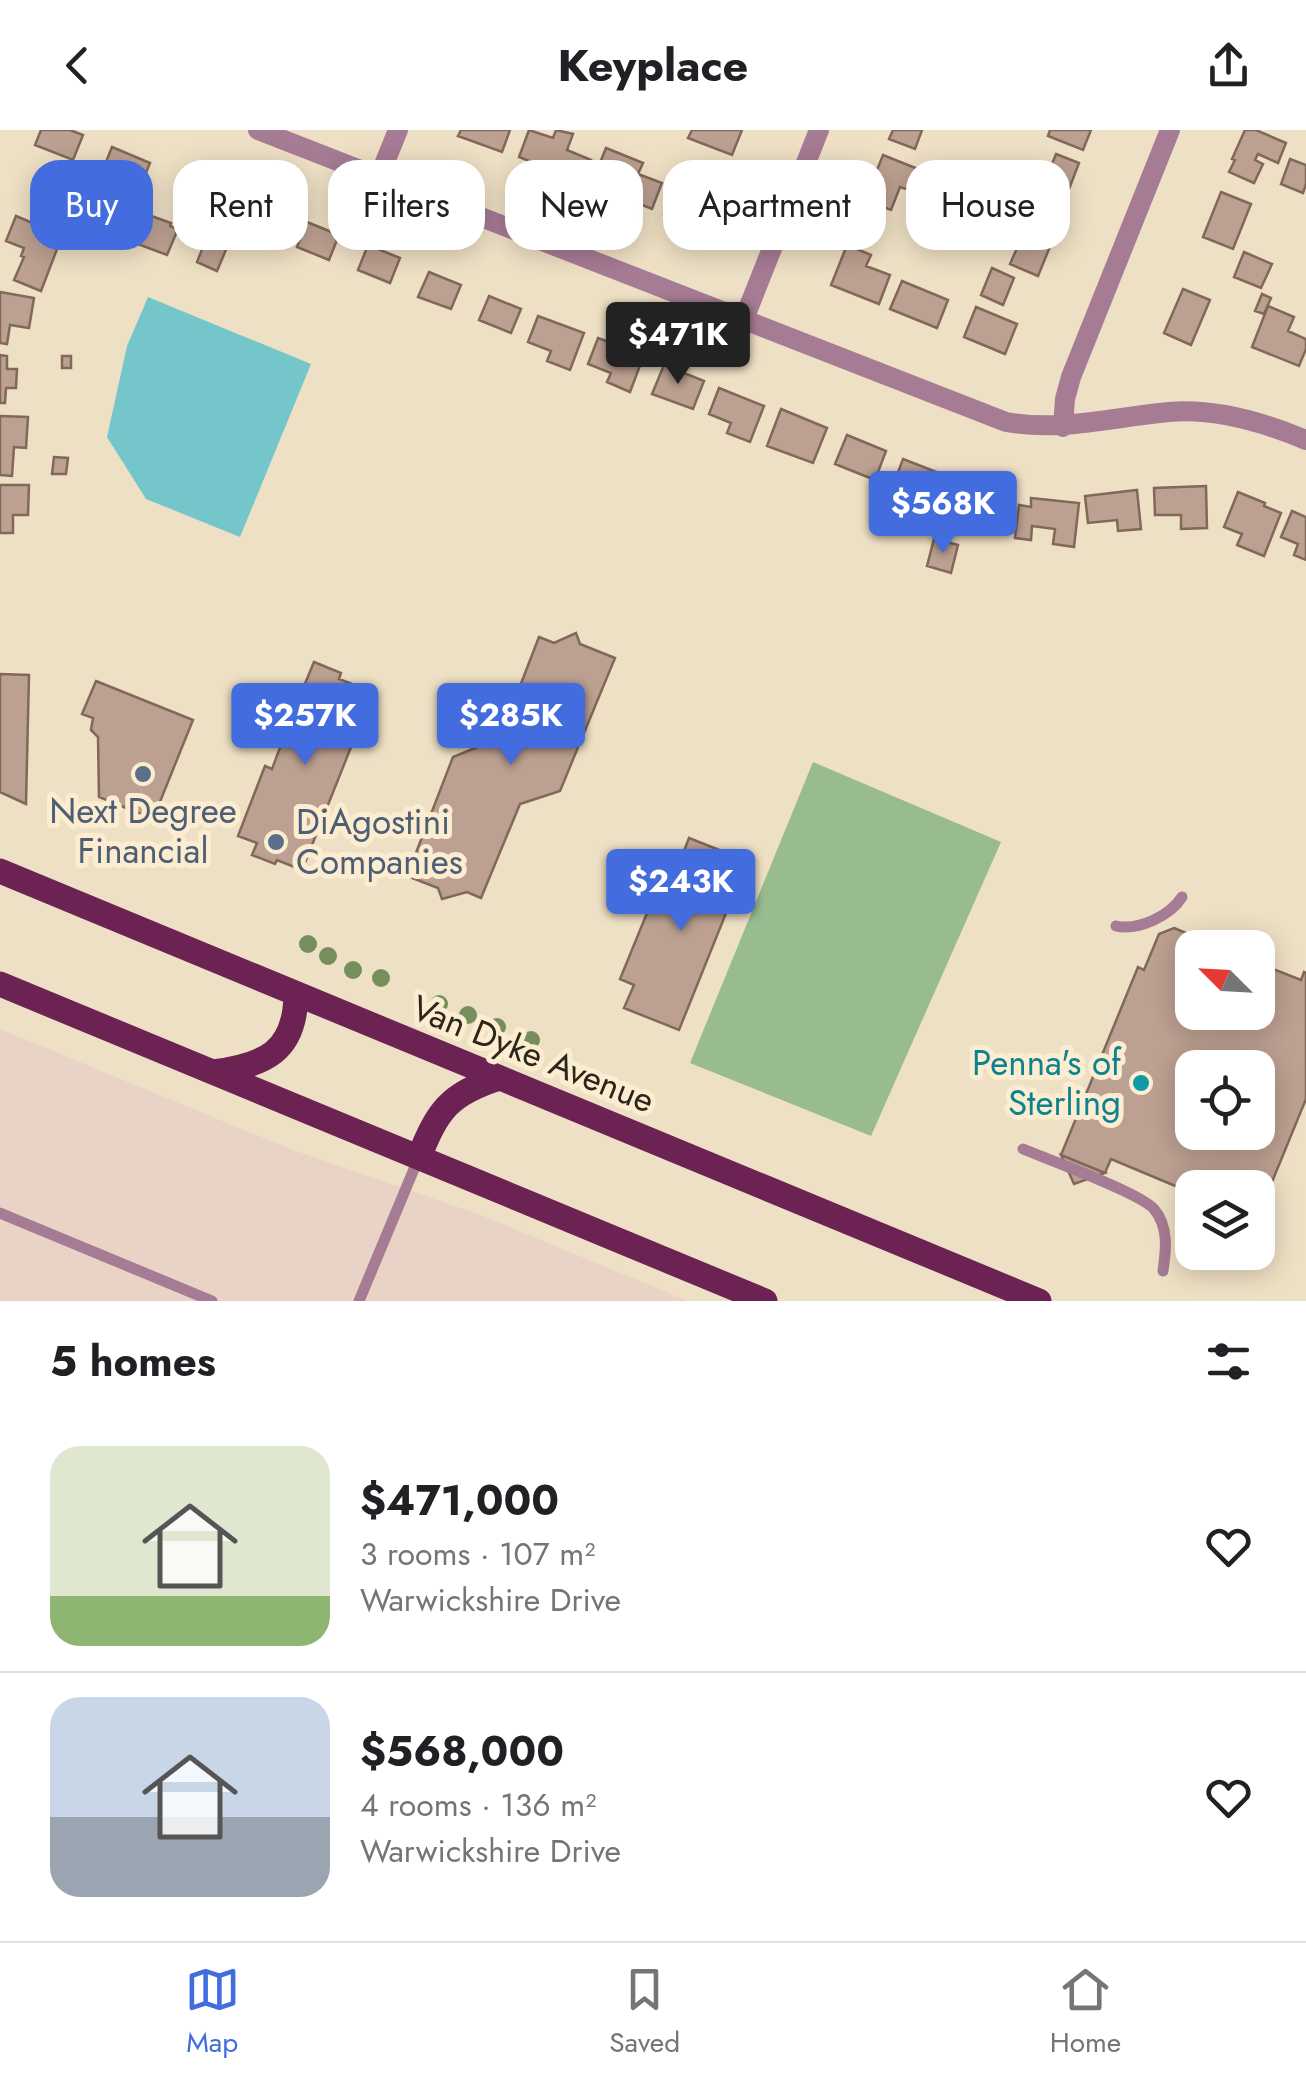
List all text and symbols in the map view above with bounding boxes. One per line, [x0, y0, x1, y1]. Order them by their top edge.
text: Keyplace [558, 33, 748, 98]
icon: back [50, 38, 105, 93]
icon: share [1201, 38, 1256, 93]
chip: Buy [30, 160, 153, 250]
chip: Rent [173, 160, 308, 250]
chip: Filters [328, 160, 485, 250]
chip: New [505, 160, 643, 250]
chip: Apartment [663, 160, 886, 250]
chip: House [906, 160, 1070, 250]
pin: $471K [608, 302, 748, 387]
text: $471K [628, 311, 728, 357]
pin: $568K [873, 471, 1013, 556]
text: $568K [891, 480, 995, 526]
pin: $257K [235, 683, 375, 768]
pin: $285K [441, 683, 581, 768]
text: $257K [253, 692, 357, 738]
text: $285K [459, 692, 563, 738]
marker: Next Degree Financial [132, 763, 154, 785]
place label: Next Degree Financial [49, 786, 237, 876]
place label: DiAgostini Companies [296, 797, 463, 887]
marker: DiAgostini Companies [265, 831, 287, 853]
pin: $243K [611, 849, 751, 934]
text: $243K [628, 858, 734, 904]
north arrow [1175, 930, 1275, 1030]
map controls [1175, 930, 1275, 1270]
street label: Van Dyke Avenue [404, 983, 662, 1125]
place label: Penna's of Sterling [972, 1038, 1122, 1128]
button: locate [1175, 1050, 1275, 1150]
marker: Penna's of Sterling [1130, 1072, 1152, 1094]
button: layers [1175, 1170, 1275, 1270]
text: 5 homes [50, 1331, 216, 1392]
icon: filters [1201, 1334, 1256, 1389]
text: $471,000 [360, 1470, 559, 1531]
icon: home [130, 1486, 250, 1606]
icon: heart [1201, 1519, 1256, 1574]
text: 3 rooms · 107 m² [360, 1531, 595, 1577]
text: Warwickshire Drive [360, 1577, 621, 1623]
text: $568,000 [360, 1721, 564, 1782]
icon: home [130, 1737, 250, 1857]
icon: heart [1201, 1770, 1256, 1825]
text: 4 rooms · 136 m² [360, 1782, 596, 1828]
text: Warwickshire Drive [360, 1828, 621, 1874]
tab: Map [185, 1962, 240, 2063]
tab: Saved [609, 1962, 680, 2063]
tab: Home [1050, 1962, 1121, 2063]

